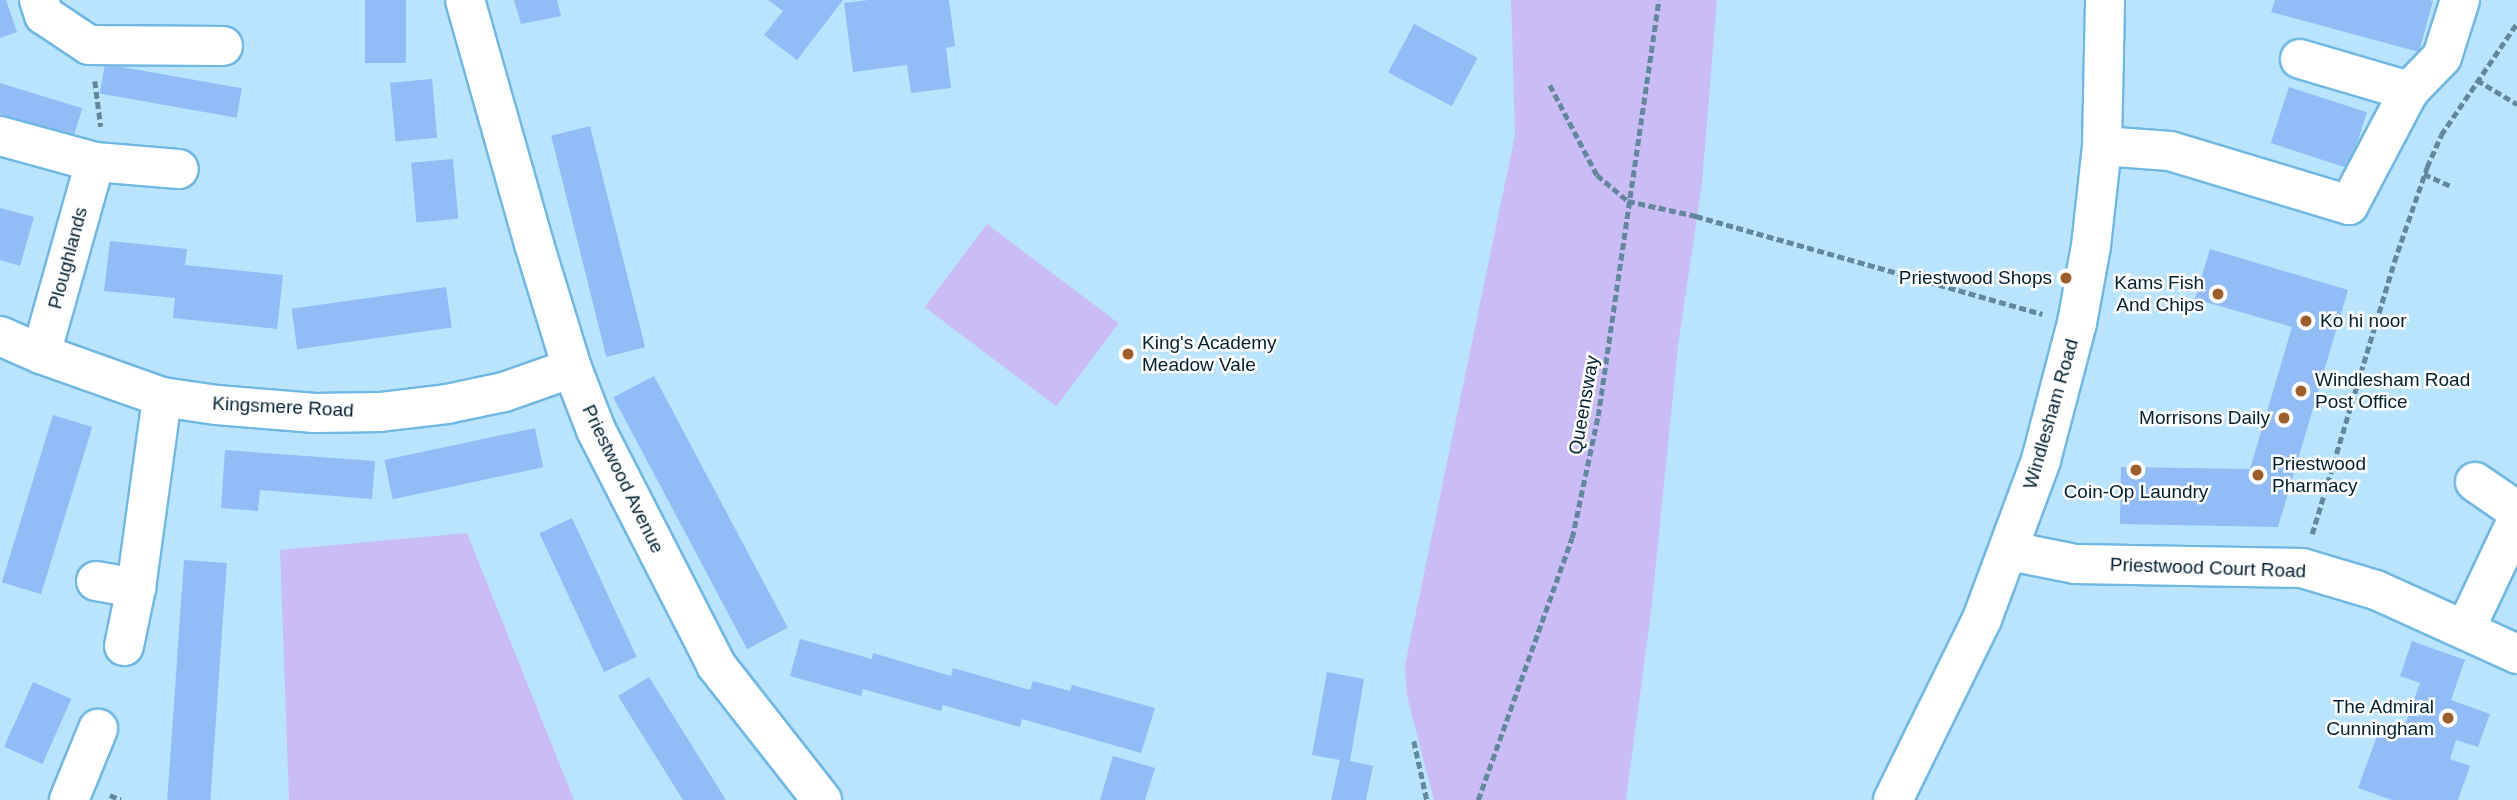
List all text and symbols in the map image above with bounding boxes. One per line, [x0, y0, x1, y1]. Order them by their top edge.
street label: Ploughlands [43, 205, 93, 311]
place label: Priestwood Shops [1899, 267, 2052, 289]
marker: Priestwood Shops [2058, 270, 2074, 286]
place label: Kams Fish And Chips [2114, 272, 2204, 316]
marker: Kams Fish And Chips [2210, 286, 2226, 302]
place label: Ko hi noor [2320, 310, 2407, 332]
marker: Ko hi noor [2298, 313, 2314, 329]
place label: King's Academy Meadow Vale [1142, 332, 1278, 376]
street label: Windlesham Road [2019, 336, 2083, 492]
marker: King's Academy Meadow Vale [1120, 346, 1136, 362]
street label: Queensway [1564, 354, 1604, 456]
place label: Windlesham Road Post Office [2315, 369, 2470, 413]
marker: Windlesham Road Post Office [2293, 383, 2309, 399]
street label: Kingsmere Road [212, 392, 354, 422]
street label: Priestwood Avenue [577, 401, 669, 557]
place label: Morrisons Daily [2139, 407, 2270, 429]
marker: Morrisons Daily [2276, 410, 2292, 426]
place label: Priestwood Pharmacy [2272, 453, 2366, 497]
marker: Coin-Op Laundry [2128, 462, 2144, 478]
marker: Priestwood Pharmacy [2250, 467, 2266, 483]
place label: Coin-Op Laundry [2064, 481, 2208, 503]
street label: Priestwood Court Road [2109, 553, 2307, 583]
place label: The Admiral Cunningham [2326, 696, 2434, 740]
marker: The Admiral Cunningham [2440, 710, 2456, 726]

